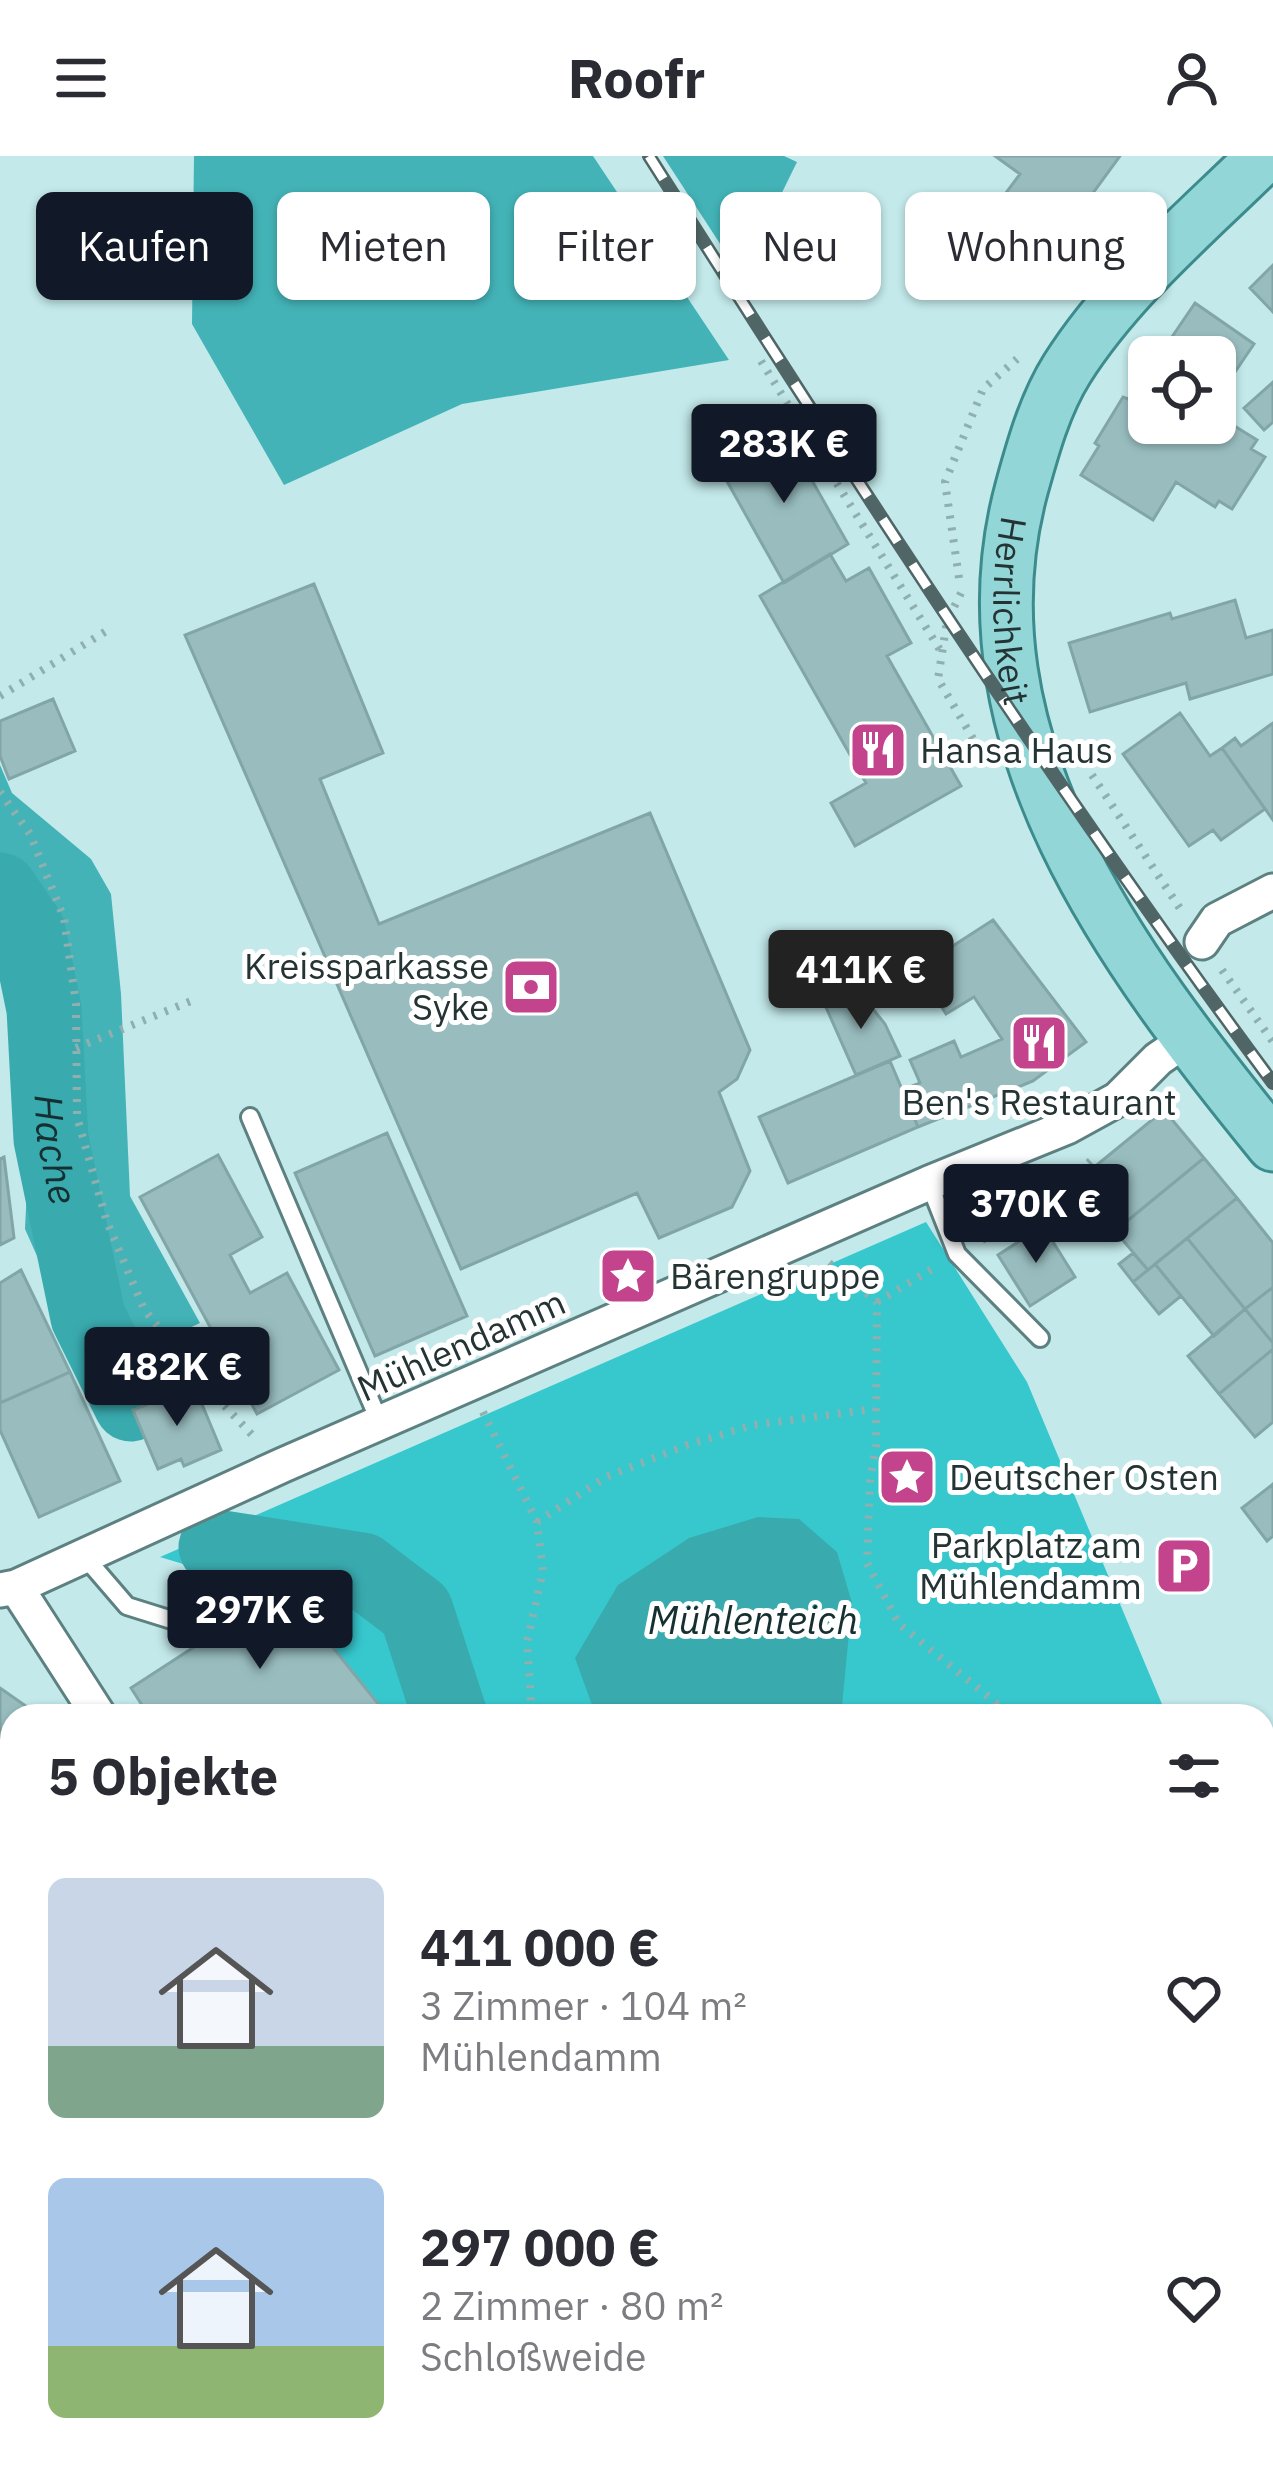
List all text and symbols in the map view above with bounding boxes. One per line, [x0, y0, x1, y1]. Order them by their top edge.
text: Roofr [568, 43, 705, 113]
icon: menu [48, 45, 114, 111]
icon: person [1159, 45, 1225, 111]
chip: Kaufen [36, 192, 253, 300]
chip: Mieten [277, 192, 490, 300]
chip: Filter [514, 192, 696, 300]
chip: Neu [720, 192, 881, 300]
chip: Wohnung [905, 192, 1167, 300]
map controls [1128, 336, 1236, 444]
button: locate [1128, 336, 1236, 444]
pin: 283K € [686, 404, 882, 506]
text: 283K € [718, 417, 850, 468]
street label: Herrlichkeit [983, 513, 1041, 709]
restaurant icon: Hansa Haus [847, 719, 909, 781]
place label: Hansa Haus [920, 726, 1113, 773]
pin: 411K € [763, 930, 959, 1032]
place label: Kreissparkasse Syke [244, 942, 489, 1030]
text: 411K € [795, 943, 927, 994]
bank icon: Kreissparkasse Syke [500, 956, 562, 1018]
restaurant icon: Ben's Restaurant [1008, 1012, 1070, 1074]
place label: Ben's Restaurant [901, 1078, 1177, 1125]
water label: Hache [24, 1093, 90, 1208]
pin: 370K € [938, 1164, 1134, 1266]
text: 370K € [970, 1177, 1102, 1228]
place icon: Bärengruppe [597, 1245, 659, 1307]
place label: Bärengruppe [670, 1252, 880, 1299]
street label: Mühlendamm [349, 1278, 572, 1411]
pin: 482K € [79, 1327, 275, 1429]
text: 482K € [111, 1340, 243, 1391]
place icon: Deutscher Osten [876, 1446, 938, 1508]
place label: Deutscher Osten [949, 1453, 1219, 1500]
place label: Parkplatz am Mühlendamm [919, 1521, 1142, 1609]
parking icon: Parkplatz am Mühlendamm [1153, 1535, 1215, 1597]
pin: 297K € [162, 1570, 358, 1672]
text: 297K € [194, 1583, 326, 1634]
water label: Mühlenteich [648, 1594, 858, 1645]
text: 5 Objekte [48, 1743, 278, 1809]
icon: filters [1161, 1743, 1227, 1809]
text: 411 000 € [420, 1914, 660, 1980]
icon: home [144, 1926, 288, 2070]
icon: heart [1161, 1965, 1227, 2031]
text: 3 Zimmer · 104 m² [420, 1980, 747, 2031]
text: Mühlendamm [420, 2031, 662, 2082]
text: 297 000 € [420, 2214, 660, 2280]
icon: home [144, 2226, 288, 2370]
icon: heart [1161, 2265, 1227, 2331]
text: 2 Zimmer · 80 m² [420, 2280, 723, 2331]
text: Schloßweide [420, 2331, 646, 2382]

